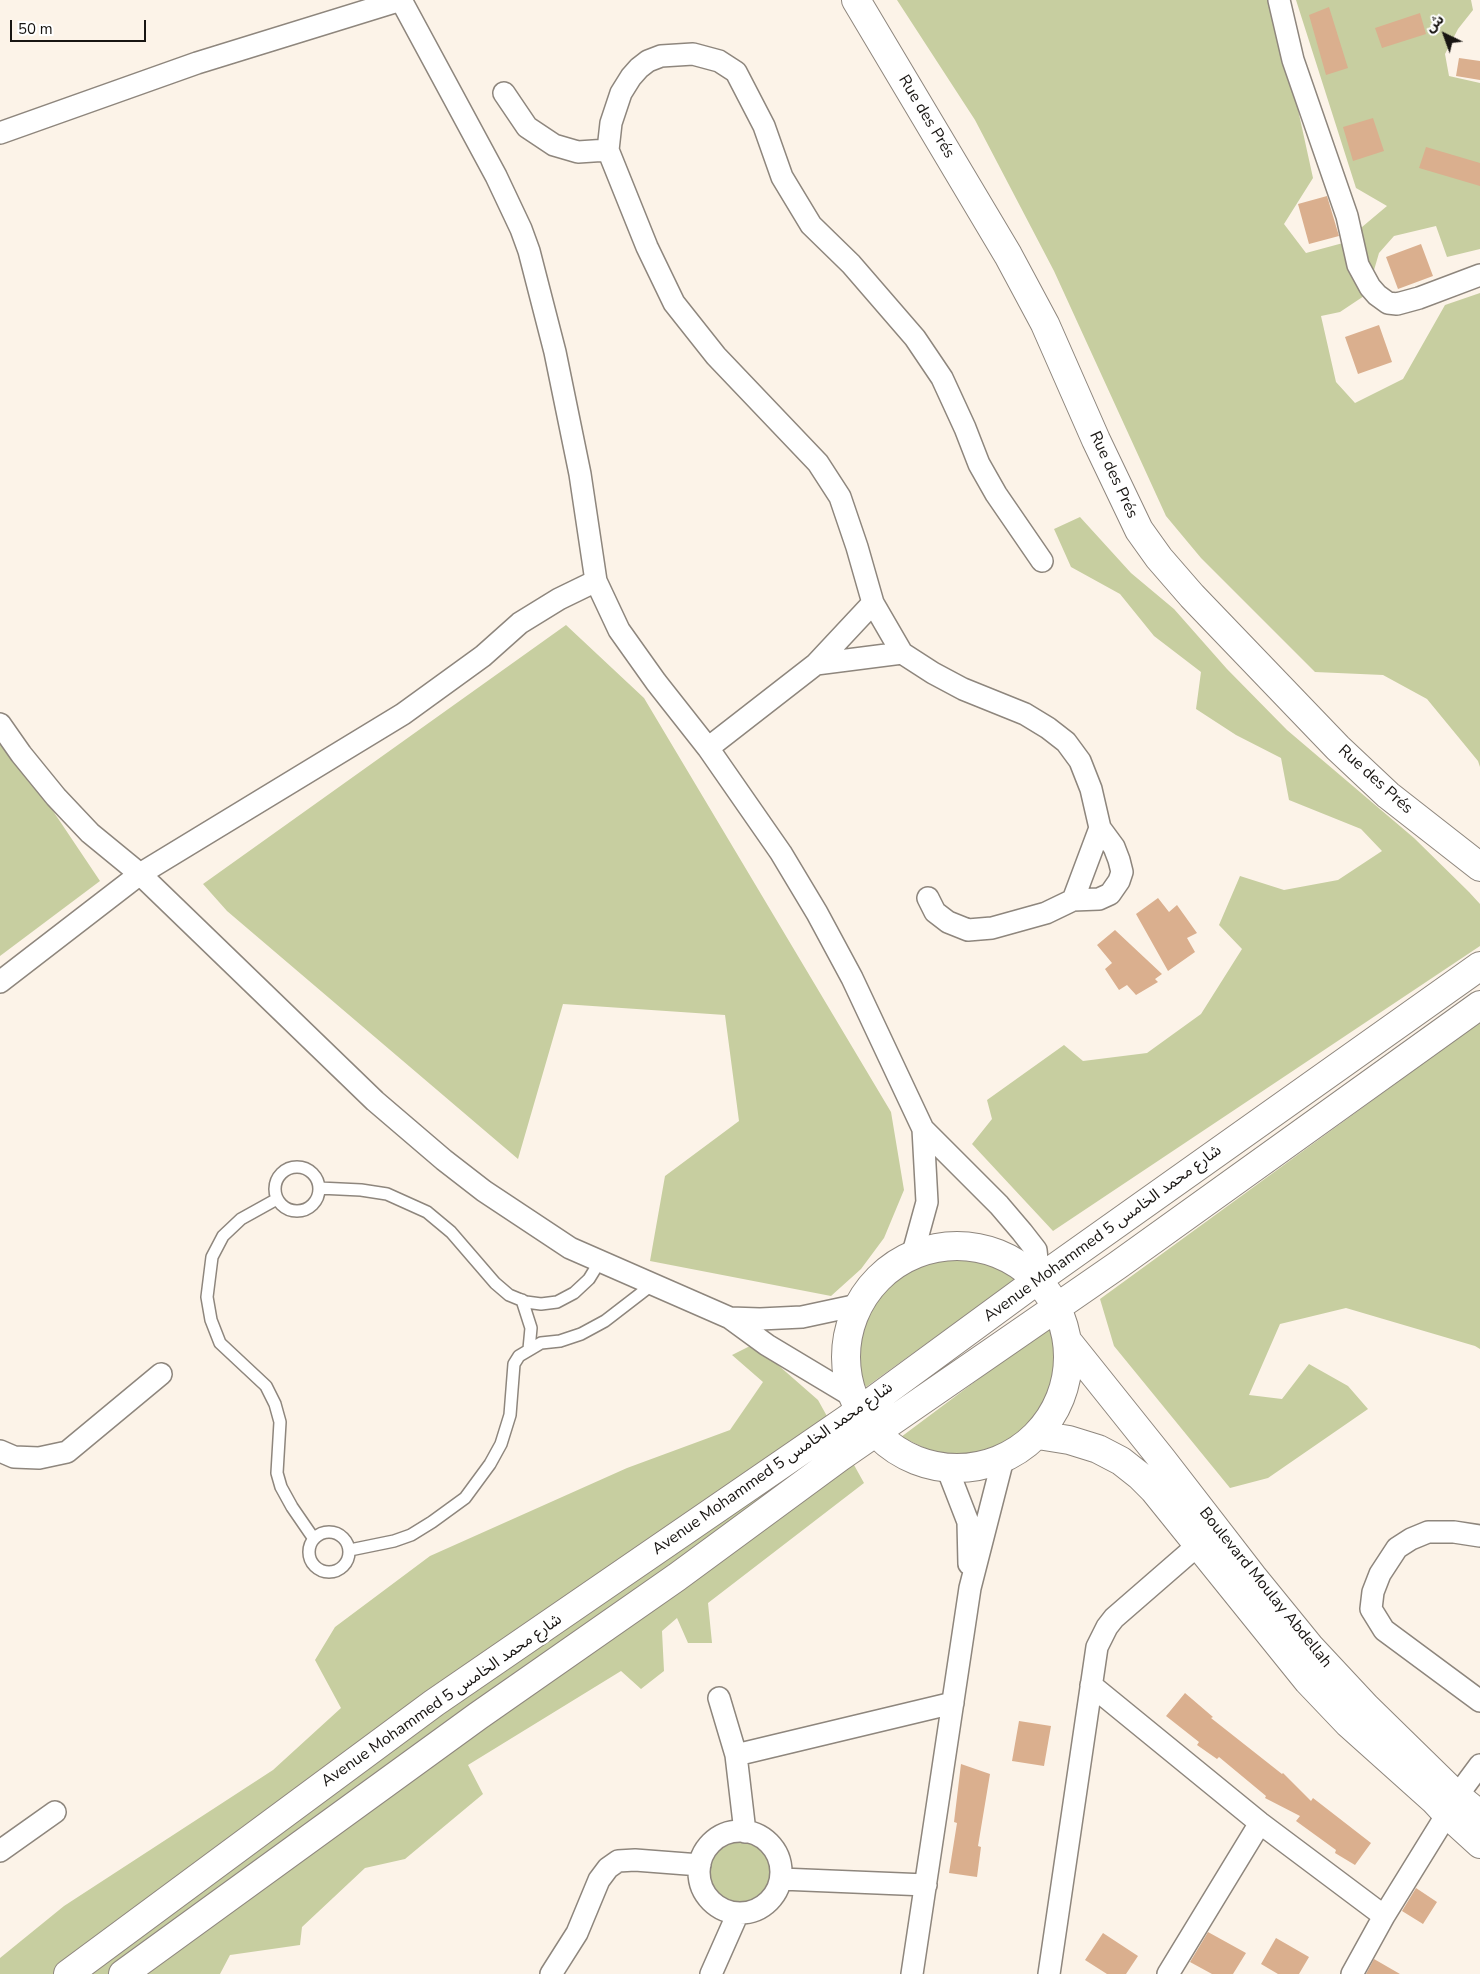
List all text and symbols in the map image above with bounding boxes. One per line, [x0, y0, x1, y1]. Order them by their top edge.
scale bar [12, 10, 149, 42]
north arrow [1420, 10, 1470, 60]
text: ش [1421, 10, 1448, 37]
text: 50 m [18, 19, 53, 39]
street label: Rue des Prés [894, 72, 958, 162]
street label: Rue des Prés [1084, 428, 1142, 522]
street label: Rue des Prés [1334, 741, 1416, 819]
street label: Avenue Mohammed 5 شارع محمد الخامس [980, 1141, 1226, 1327]
street label: Avenue Mohammed 5 شارع محمد الخامس [649, 1378, 897, 1560]
street label: Boulevard Moulay Abdellah [1195, 1504, 1335, 1672]
street label: Avenue Mohammed 5 شارع محمد الخامس [318, 1610, 566, 1792]

